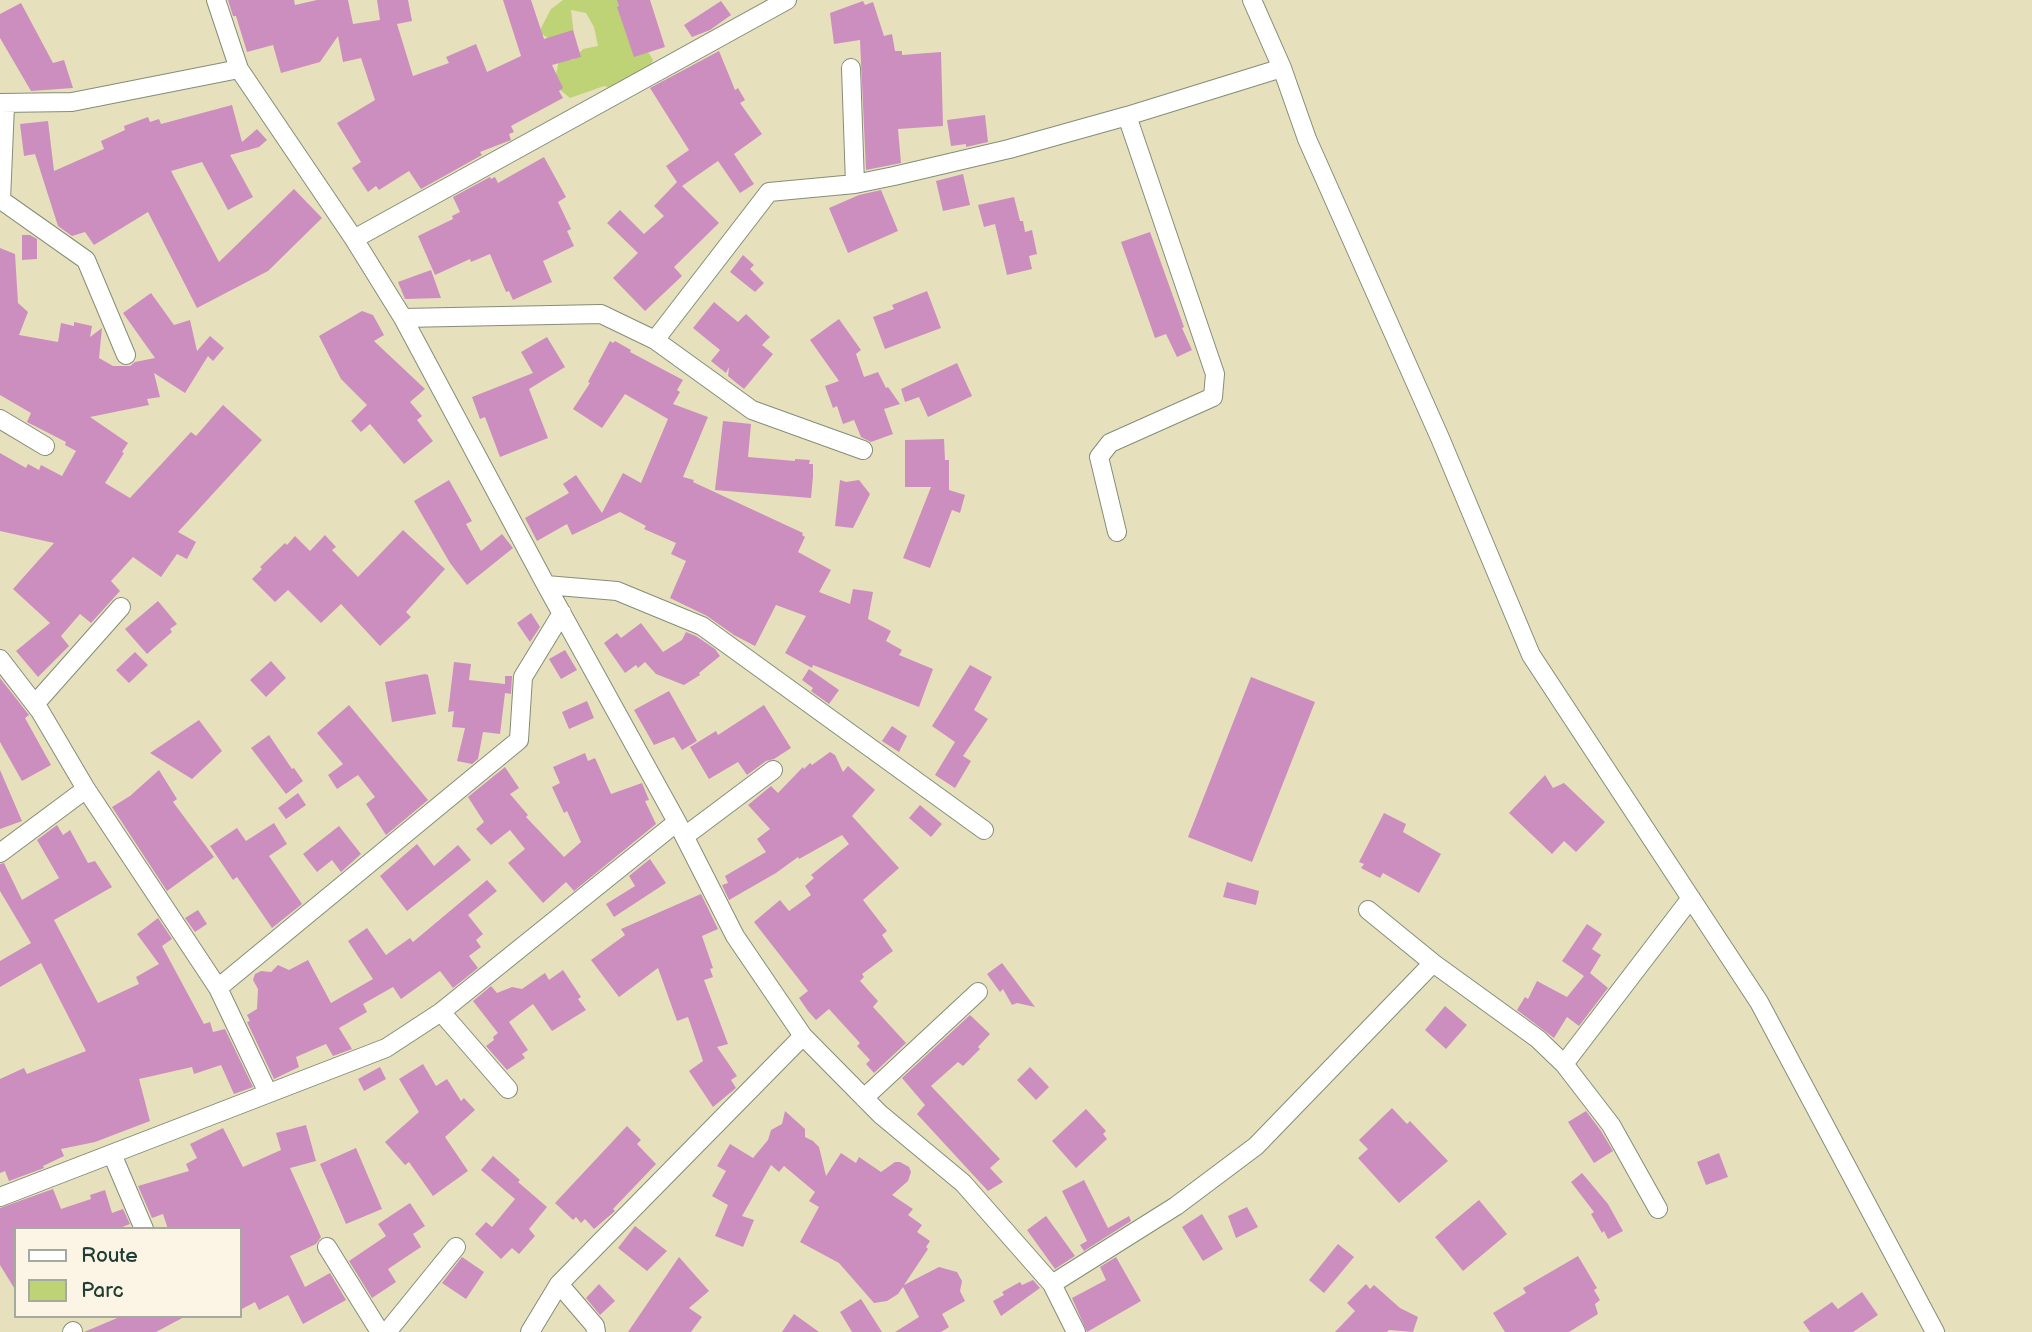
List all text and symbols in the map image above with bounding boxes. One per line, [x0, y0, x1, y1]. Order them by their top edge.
legend [14, 1227, 242, 1318]
text: Route [81, 1243, 138, 1268]
text: Parc [81, 1278, 124, 1303]

